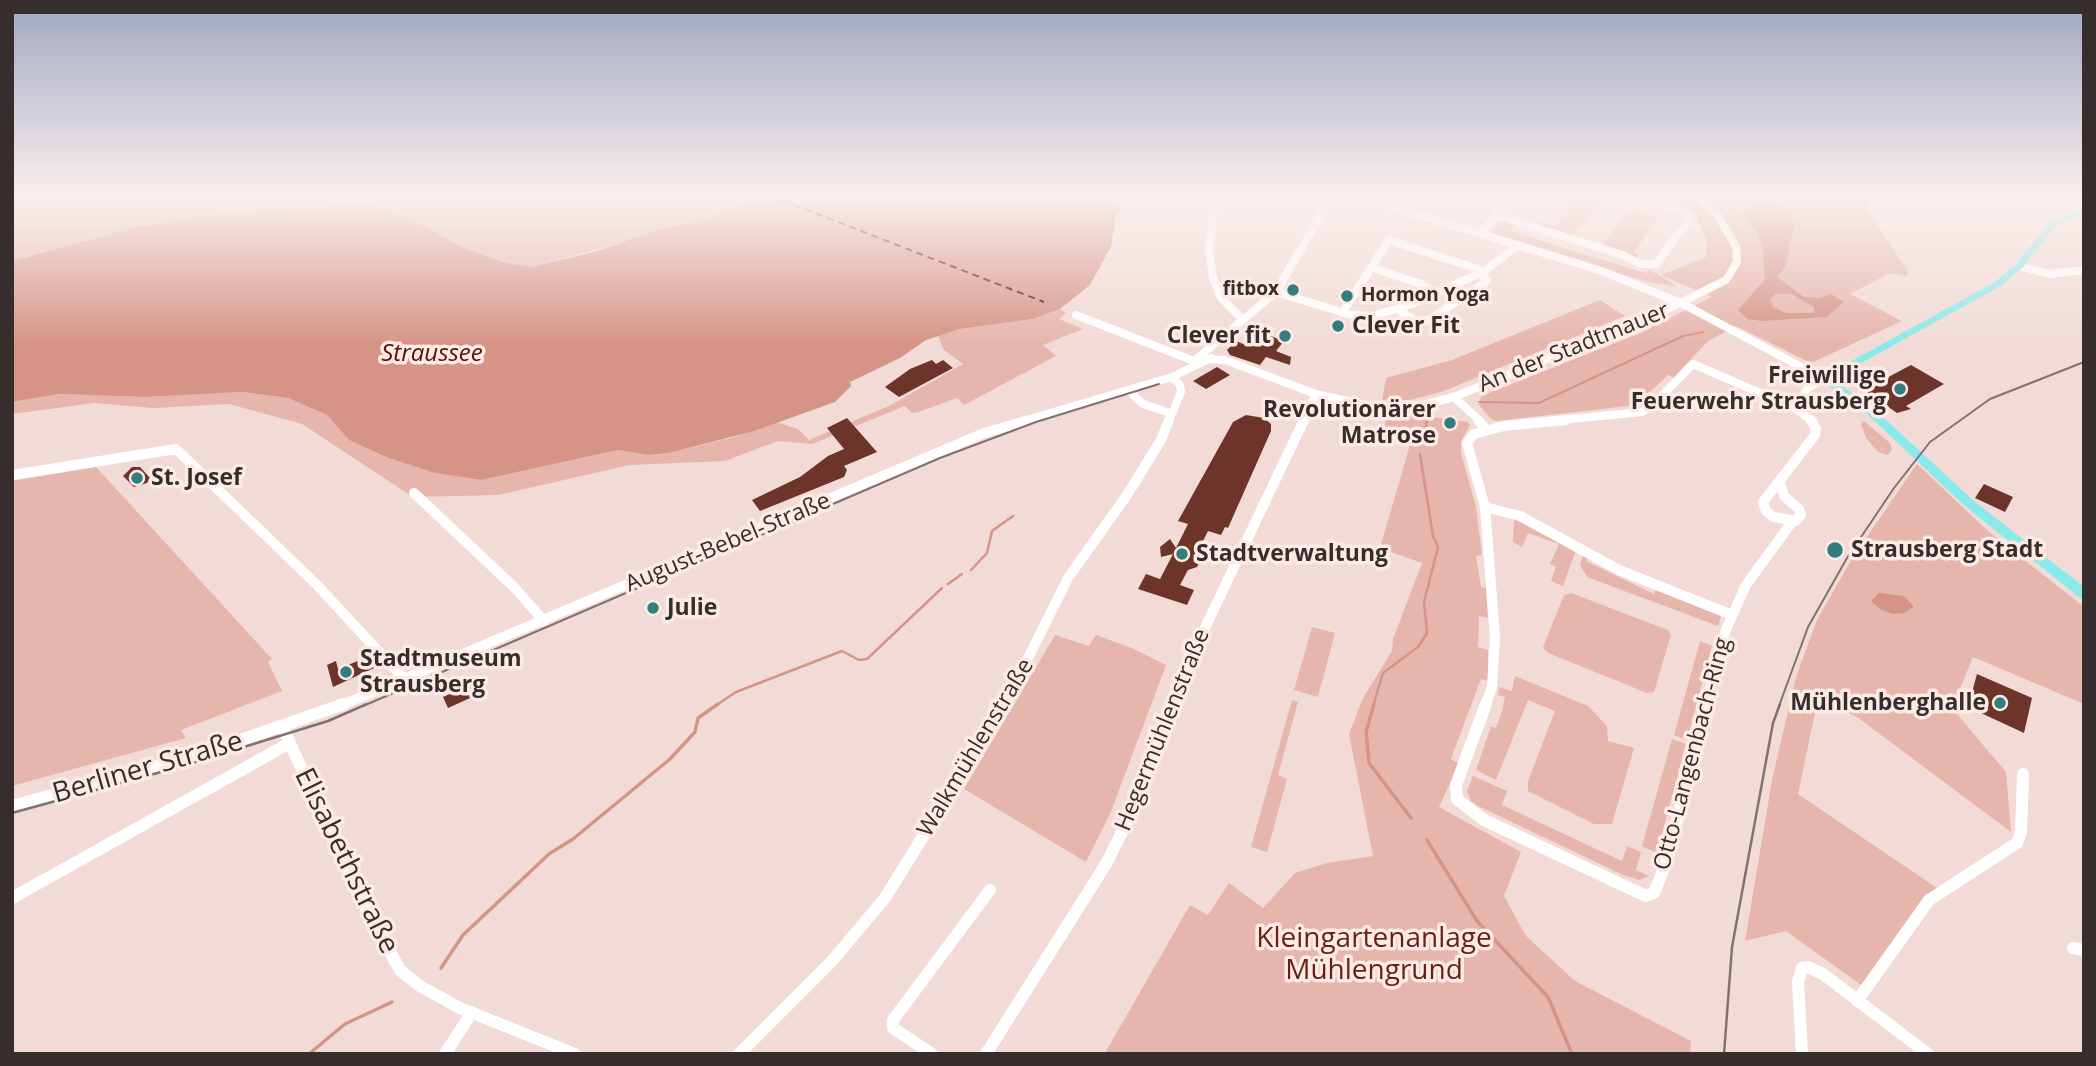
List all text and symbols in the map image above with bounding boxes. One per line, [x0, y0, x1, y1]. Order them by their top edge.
place label: fitbox [1223, 279, 1279, 301]
marker: fitbox [1285, 282, 1301, 298]
place label: Hormon Yoga [1361, 285, 1490, 307]
marker: Hormon Yoga [1339, 288, 1355, 304]
street label: An der Stadtmauer [1475, 297, 1673, 399]
place label: Clever Fit [1352, 312, 1460, 340]
marker: Clever Fit [1330, 318, 1346, 334]
place label: Clever fit [1167, 322, 1271, 350]
marker: Clever fit [1277, 328, 1293, 344]
water label: Straussee [381, 340, 483, 368]
place label: Freiwillige Feuerwehr Strausberg [1631, 362, 1886, 416]
marker: Freiwillige Feuerwehr Strausberg [1892, 381, 1908, 397]
place label: Revolutionärer Matrose [1263, 396, 1436, 450]
marker: Revolutionärer Matrose [1442, 415, 1458, 431]
place label: St. Josef [151, 464, 242, 492]
marker: St. Josef [129, 470, 145, 486]
street label: August-Bebel-Straße [621, 487, 835, 599]
place label: Strausberg Stadt [1851, 536, 2043, 564]
place label: Stadtverwaltung [1196, 540, 1388, 568]
marker: Strausberg Stadt [1825, 540, 1845, 560]
marker: Stadtverwaltung [1174, 546, 1190, 562]
place label: Julie [667, 594, 717, 622]
marker: Julie [645, 600, 661, 616]
street label: Hegermühlenstraße [1110, 625, 1216, 835]
street label: Otto-Langenbach-Ring [1649, 635, 1737, 873]
place label: Stadtmuseum Strausberg [360, 645, 522, 699]
street label: Walkmühlenstraße [912, 654, 1040, 842]
marker: Stadtmuseum Strausberg [338, 664, 354, 680]
place label: Mühlenberghalle [1790, 689, 1986, 717]
marker: Mühlenberghalle [1992, 695, 2008, 711]
street label: Berliner Straße [49, 725, 247, 811]
street label: Elisabethstraße [287, 763, 405, 959]
park label: Kleingartenanlage Mühlengrund [1256, 922, 1492, 988]

